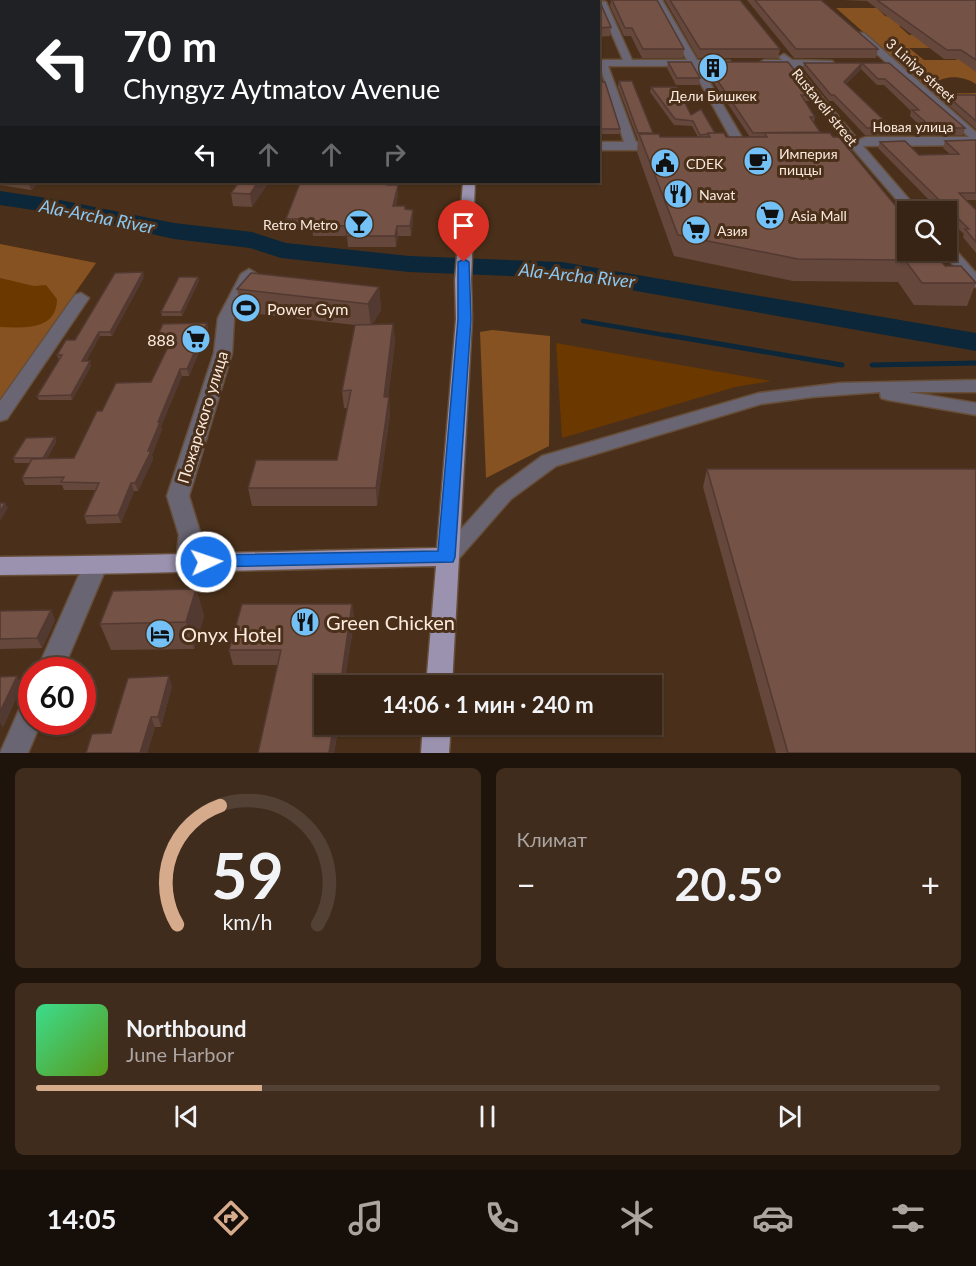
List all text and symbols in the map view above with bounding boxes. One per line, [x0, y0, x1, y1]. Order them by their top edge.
text: 70 m [123, 21, 217, 71]
icon: left [24, 24, 102, 102]
street label: 3 Liniya street [883, 35, 959, 105]
building icon: Дели Бишкек [697, 52, 729, 84]
street label: Rustaveli street [789, 65, 861, 149]
text: Chyngyz Aytmatov Avenue [123, 72, 440, 105]
place label: Дели Бишкек [669, 87, 758, 104]
street label: Новая улица [872, 118, 954, 135]
icon: left [189, 138, 222, 171]
icon: ahead [252, 138, 285, 171]
icon: ahead [315, 138, 348, 171]
icon: right [378, 138, 411, 171]
cafe icon: Империя пиццы [742, 145, 774, 177]
place label: Империя пиццы [779, 145, 838, 178]
public building icon: CDEK [649, 147, 681, 179]
place label: CDEK [686, 155, 724, 172]
restaurant icon: Navat [662, 178, 694, 210]
place label: Navat [699, 186, 735, 203]
water label: Ala-Archa River [37, 194, 157, 238]
supermarket icon: Asia Mall [754, 199, 786, 231]
pin [438, 200, 489, 262]
map controls [897, 201, 957, 261]
button: search [897, 201, 957, 261]
place label: Asia Mall [791, 207, 847, 224]
bar icon: Retro Metro [343, 208, 375, 240]
icon: arrive [447, 209, 480, 242]
supermarket icon: Азия [680, 214, 712, 246]
place label: Retro Metro [263, 216, 338, 233]
place label: Азия [717, 222, 748, 239]
water label: Ala-Archa River [517, 258, 637, 292]
sports icon: Power Gym [230, 292, 262, 324]
place label: Power Gym [267, 299, 348, 318]
supermarket icon: 888 [180, 323, 212, 355]
place label: 888 [147, 330, 175, 349]
street label: Пожарского улица [173, 348, 231, 486]
position arrow [174, 530, 238, 594]
restaurant icon: Green Chicken [289, 606, 321, 638]
place label: Green Chicken [326, 610, 455, 634]
hotel icon: Onyx Hotel [144, 618, 176, 650]
place label: Onyx Hotel [181, 622, 282, 646]
speed limit sign: 60 [18, 657, 96, 735]
text: 14:06 · 1 мин · 240 m [382, 691, 594, 718]
text: Климат [517, 827, 587, 851]
text: 59 [212, 837, 284, 912]
text: 20.5° [674, 857, 782, 911]
text: − [517, 864, 536, 904]
text: + [921, 864, 940, 904]
text: km/h [223, 909, 273, 935]
text: Northbound [126, 1015, 246, 1042]
text: June Harbor [126, 1042, 234, 1066]
icon: previous [170, 1100, 203, 1133]
icon: pause [471, 1100, 504, 1133]
icon: next [773, 1100, 806, 1133]
icon: directions [210, 1197, 252, 1239]
icon: music [345, 1197, 387, 1239]
icon: phone [481, 1197, 523, 1239]
icon: climate [616, 1197, 658, 1239]
icon: car [752, 1197, 794, 1239]
icon: filters [887, 1197, 929, 1239]
text: 14:05 [47, 1202, 116, 1235]

